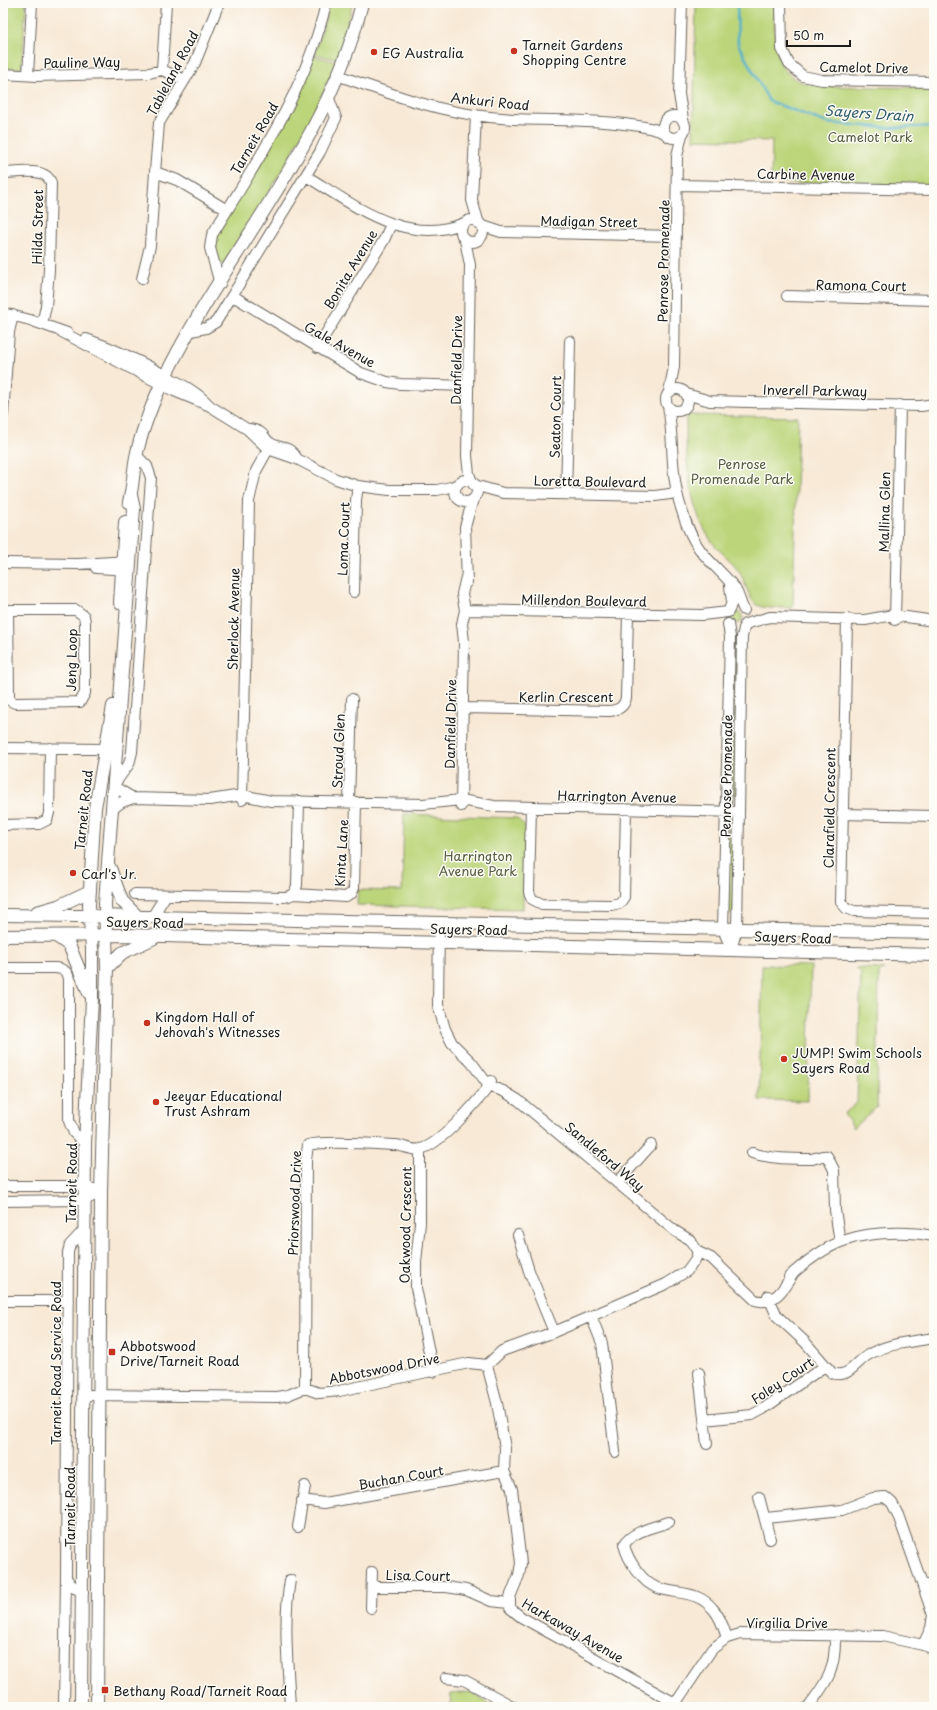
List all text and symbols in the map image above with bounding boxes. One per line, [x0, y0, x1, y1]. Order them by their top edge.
scale bar [787, 22, 850, 48]
text: 50 m [793, 26, 824, 44]
street label: Tableland Road [141, 27, 203, 119]
place label: Tarneit Gardens Shopping Centre [522, 35, 626, 69]
place label: EG Australia [382, 43, 464, 62]
marker: Tarneit Gardens Shopping Centre [509, 46, 519, 56]
marker: EG Australia [369, 47, 379, 57]
street label: Pauline Way [43, 52, 121, 72]
street label: Camelot Drive [819, 57, 909, 77]
street label: Ankuri Road [450, 87, 530, 115]
street label: Tarneit Road [226, 98, 283, 178]
water label: Sayers Drain [824, 99, 915, 127]
park label: Camelot Park [827, 127, 913, 146]
street label: Carbine Avenue [757, 164, 855, 184]
street label: Hilda Street [27, 189, 47, 265]
street label: Penrose Promenade [652, 199, 674, 323]
street label: Madigan Street [540, 211, 638, 231]
street label: Bonita Avenue [319, 226, 381, 312]
street label: Ramona Court [815, 275, 907, 295]
street label: Danfield Drive [446, 315, 466, 405]
street label: Gale Avenue [301, 317, 379, 371]
street label: Seaton Court [545, 375, 565, 459]
street label: Inverell Parkway [763, 380, 867, 400]
park label: Penrose Promenade Park [690, 454, 794, 488]
street label: Loretta Boulevard [534, 471, 647, 491]
street label: Mallina Glen [874, 471, 894, 553]
street label: Loma Court [332, 502, 354, 576]
street label: Sherlock Avenue [223, 568, 243, 670]
street label: Millendon Boulevard [521, 589, 647, 611]
street label: Jeng Loop [61, 628, 81, 692]
street label: Danfield Drive [440, 679, 460, 769]
street label: Kerlin Crescent [519, 687, 613, 706]
street label: Stroud Glen [327, 713, 349, 789]
street label: Penrose Promenade [715, 714, 737, 838]
street label: Clarafield Crescent [818, 747, 840, 869]
street label: Tarneit Road [69, 769, 97, 851]
street label: Harrington Avenue [557, 785, 677, 807]
street label: Kinta Lane [330, 819, 352, 887]
park label: Harrington Avenue Park [439, 846, 517, 880]
place label: Carl's Jr. [81, 864, 137, 883]
marker: Carl's Jr. [68, 868, 78, 878]
street label: Sayers Road [106, 912, 184, 932]
street label: Sayers Road [430, 919, 508, 939]
street label: Sayers Road [754, 926, 832, 948]
place label: Kingdom Hall of Jehovah's Witnesses [155, 1007, 280, 1041]
marker: Kingdom Hall of Jehovah's Witnesses [142, 1018, 152, 1028]
place label: JUMP! Swim Schools Sayers Road [792, 1043, 922, 1077]
marker: JUMP! Swim Schools Sayers Road [779, 1054, 789, 1064]
place label: Jeeyar Educational Trust Ashram [164, 1086, 282, 1120]
marker: Jeeyar Educational Trust Ashram [151, 1097, 161, 1107]
street label: Sandleford Way [561, 1117, 649, 1195]
street label: Tarneit Road [61, 1142, 81, 1223]
street label: Priorswood Drive [283, 1150, 305, 1256]
street label: Oakwood Crescent [394, 1166, 416, 1284]
street label: Tarneit Road Service Road [46, 1281, 65, 1445]
place label: Abbotswood Drive/Tarneit Road [120, 1336, 240, 1370]
marker: Abbotswood Drive/Tarneit Road [107, 1347, 117, 1357]
street label: Abbotswood Drive [327, 1348, 441, 1388]
street label: Foley Court [747, 1352, 817, 1408]
street label: Buchan Court [357, 1460, 445, 1494]
street label: Tarneit Road [60, 1466, 79, 1547]
street label: Lisa Court [385, 1565, 451, 1585]
street label: Harkaway Avenue [519, 1593, 627, 1667]
street label: Virgilia Drive [746, 1613, 828, 1632]
place label: Bethany Road/Tarneit Road [113, 1681, 288, 1700]
marker: Bethany Road/Tarneit Road [100, 1685, 110, 1695]

